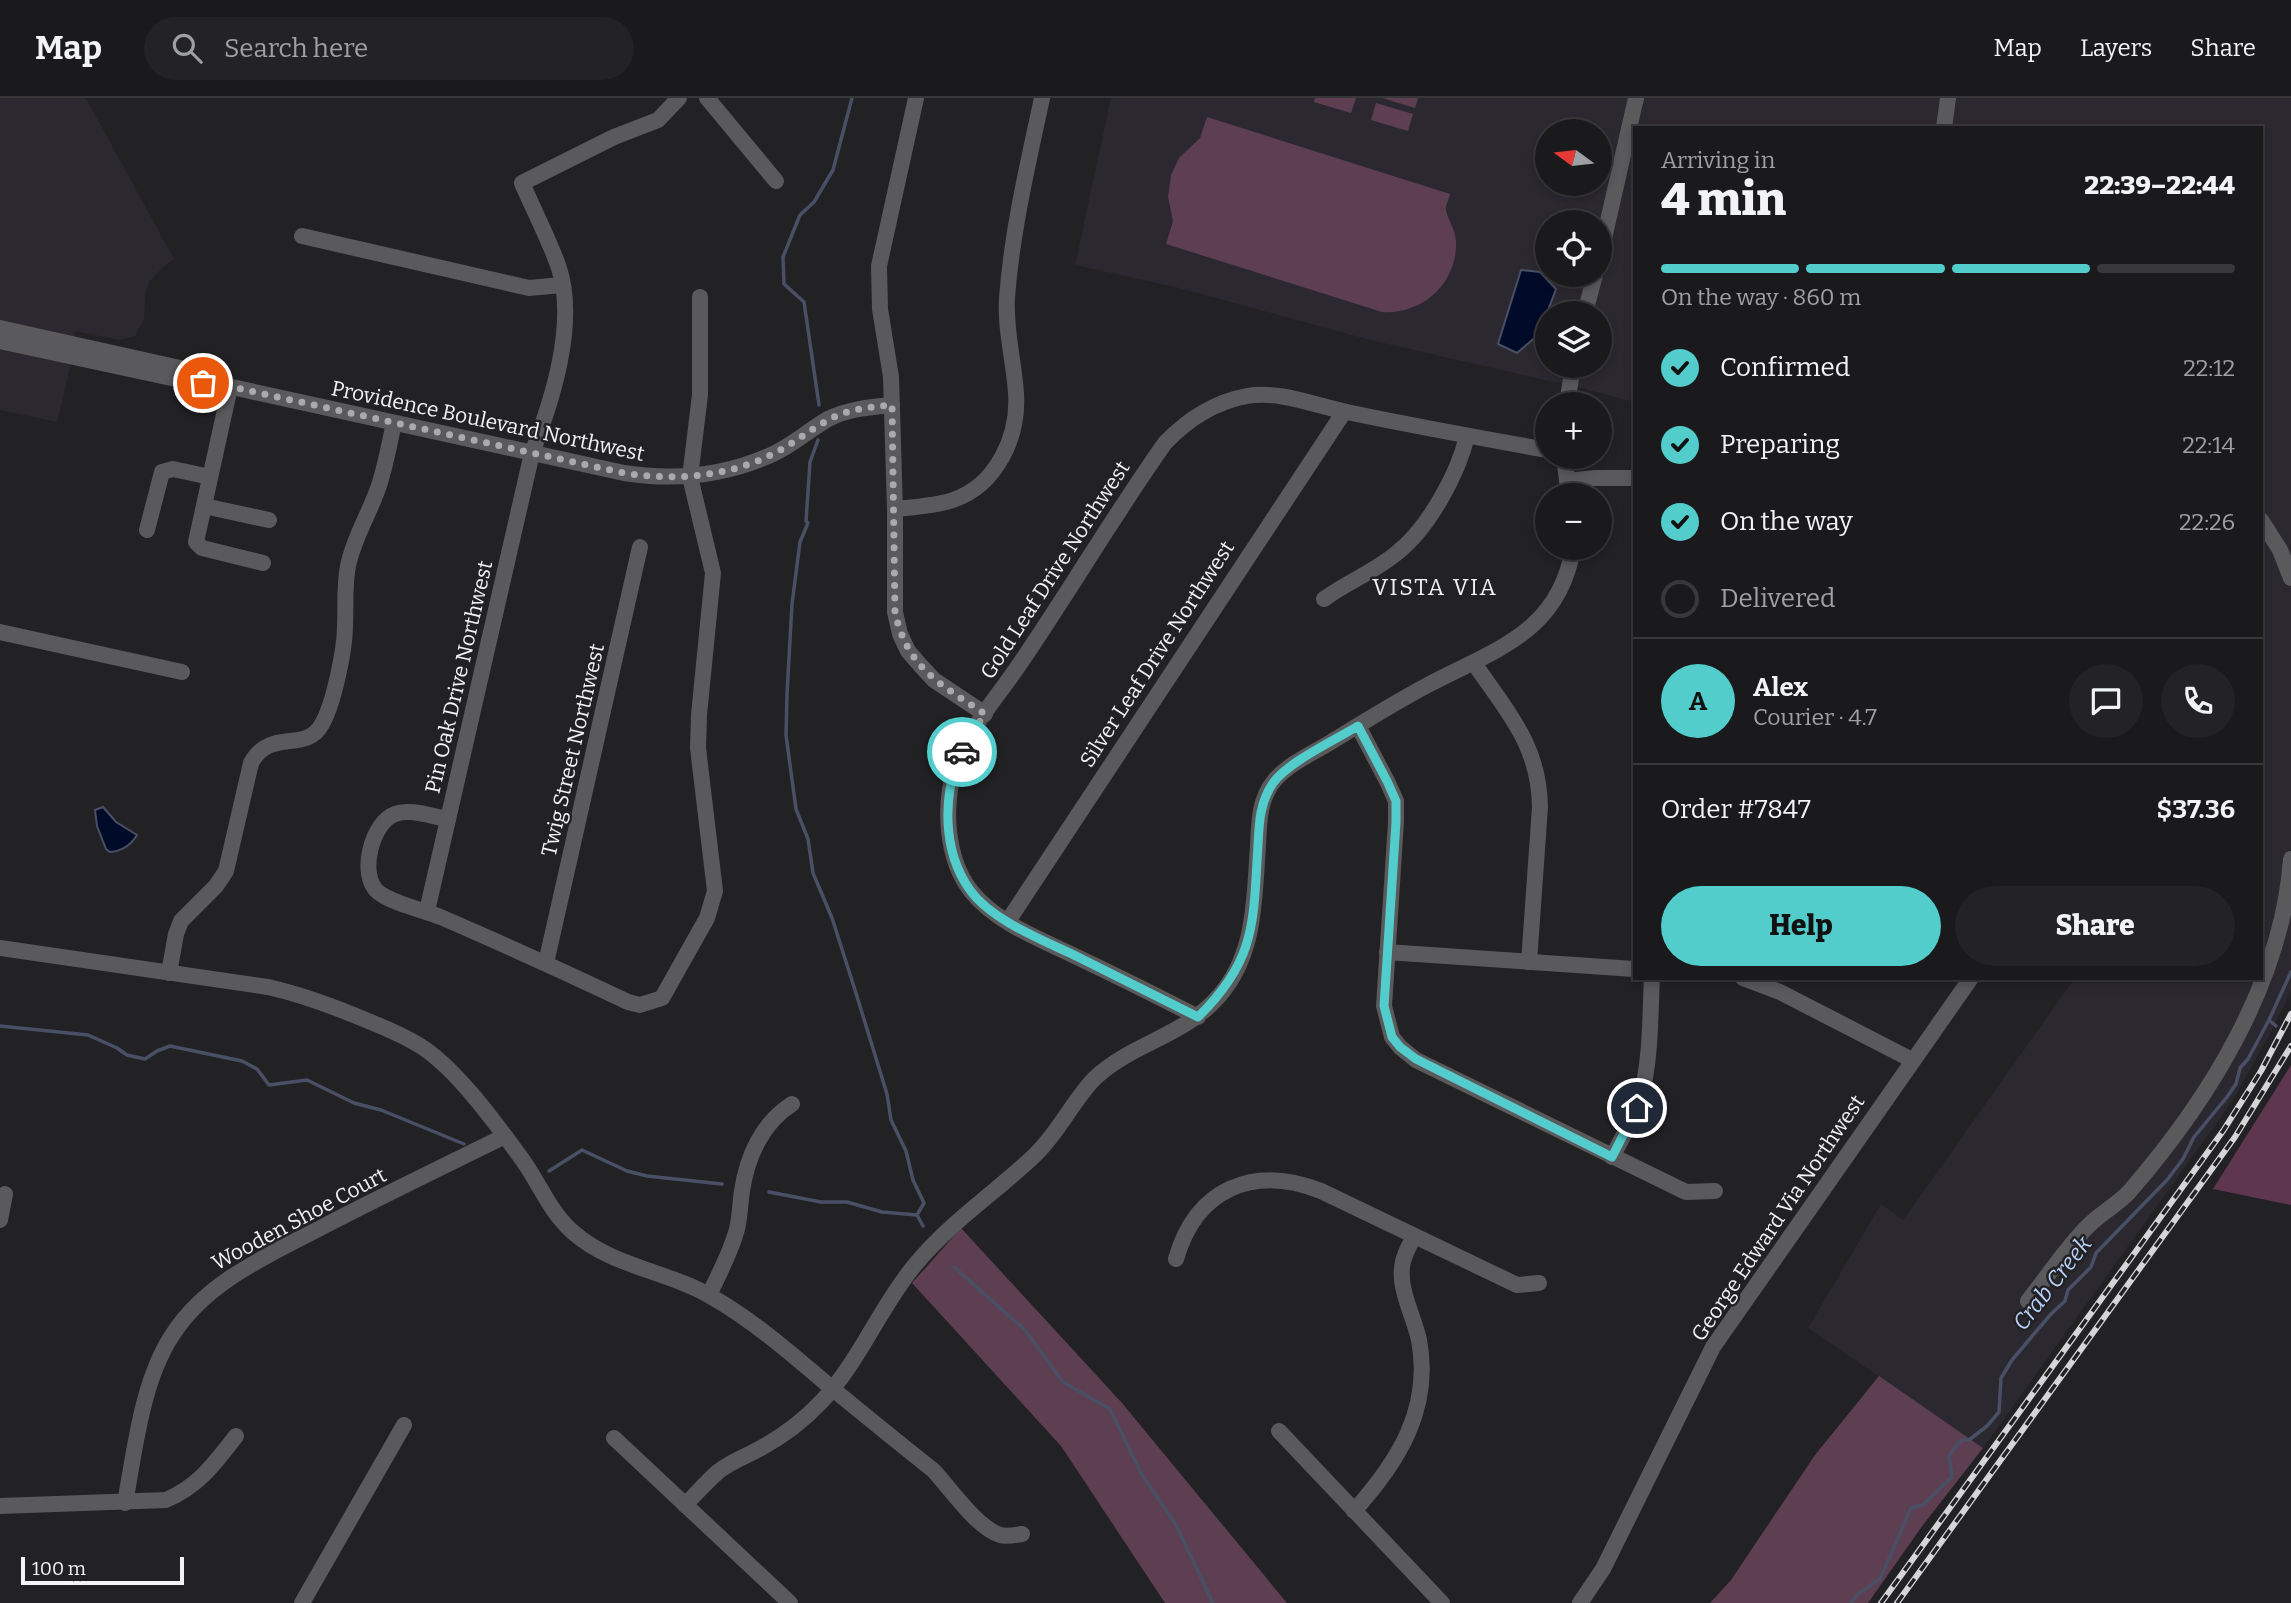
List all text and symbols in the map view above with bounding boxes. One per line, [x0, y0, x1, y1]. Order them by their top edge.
search box [144, 17, 634, 80]
text: Map [35, 28, 102, 68]
icon: search [168, 29, 206, 67]
text: Search here [224, 33, 368, 64]
text: Map [1994, 34, 2042, 62]
text: Layers [2080, 34, 2152, 62]
text: Share [2190, 34, 2256, 62]
north arrow [1535, 119, 1612, 196]
map controls [1535, 119, 1612, 560]
text: Arriving in [1661, 146, 1775, 174]
text: 22:39–22:44 [2084, 170, 2235, 201]
text: 4 min [1661, 172, 1786, 227]
button: locate [1535, 210, 1612, 287]
text: On the way · 860 m [1661, 283, 1861, 311]
button: layers [1535, 301, 1612, 378]
icon: check [1661, 349, 1699, 387]
text: Confirmed [1720, 352, 1850, 383]
pin [173, 353, 233, 413]
text: 22:12 [2183, 354, 2235, 382]
icon: bag [184, 364, 222, 402]
street label: Providence Boulevard Northwest [329, 375, 647, 467]
button: + [1535, 392, 1612, 469]
icon: check [1661, 426, 1699, 464]
text: Preparing [1720, 429, 1840, 460]
text: 22:14 [2182, 431, 2235, 459]
street label: Gold Leaf Drive Northwest [975, 456, 1136, 684]
button: − [1535, 483, 1612, 560]
icon: check [1661, 503, 1699, 541]
text: On the way [1720, 506, 1853, 537]
text: 22:26 [2179, 508, 2235, 536]
street label: Silver Leaf Drive Northwest [1074, 536, 1240, 772]
street label: Pin Oak Drive Northwest [420, 558, 499, 796]
district label: VISTA VIA [1372, 573, 1498, 601]
text: Delivered [1720, 583, 1835, 614]
street label: Twig Street Northwest [536, 641, 610, 859]
button: chat [2069, 664, 2143, 738]
button: phone [2161, 664, 2235, 738]
text: Alex [1753, 672, 1808, 703]
text: A [1689, 686, 1707, 717]
text: Courier · 4.7 [1753, 703, 1877, 731]
courier [927, 717, 997, 787]
icon: car [943, 733, 981, 771]
text: Order #7847 [1661, 794, 1811, 825]
text: $37.36 [2156, 794, 2235, 825]
button: Help [1661, 886, 1941, 966]
button: Share [1955, 886, 2235, 966]
pin [1607, 1078, 1667, 1138]
icon: home [1618, 1089, 1656, 1127]
street label: George Edward Via Northwest [1686, 1090, 1870, 1346]
street label: Wooden Shoe Court [207, 1162, 391, 1276]
water label: Crab Creek [2007, 1230, 2098, 1336]
scale bar [21, 1554, 184, 1586]
text: 100 m [32, 1557, 86, 1580]

